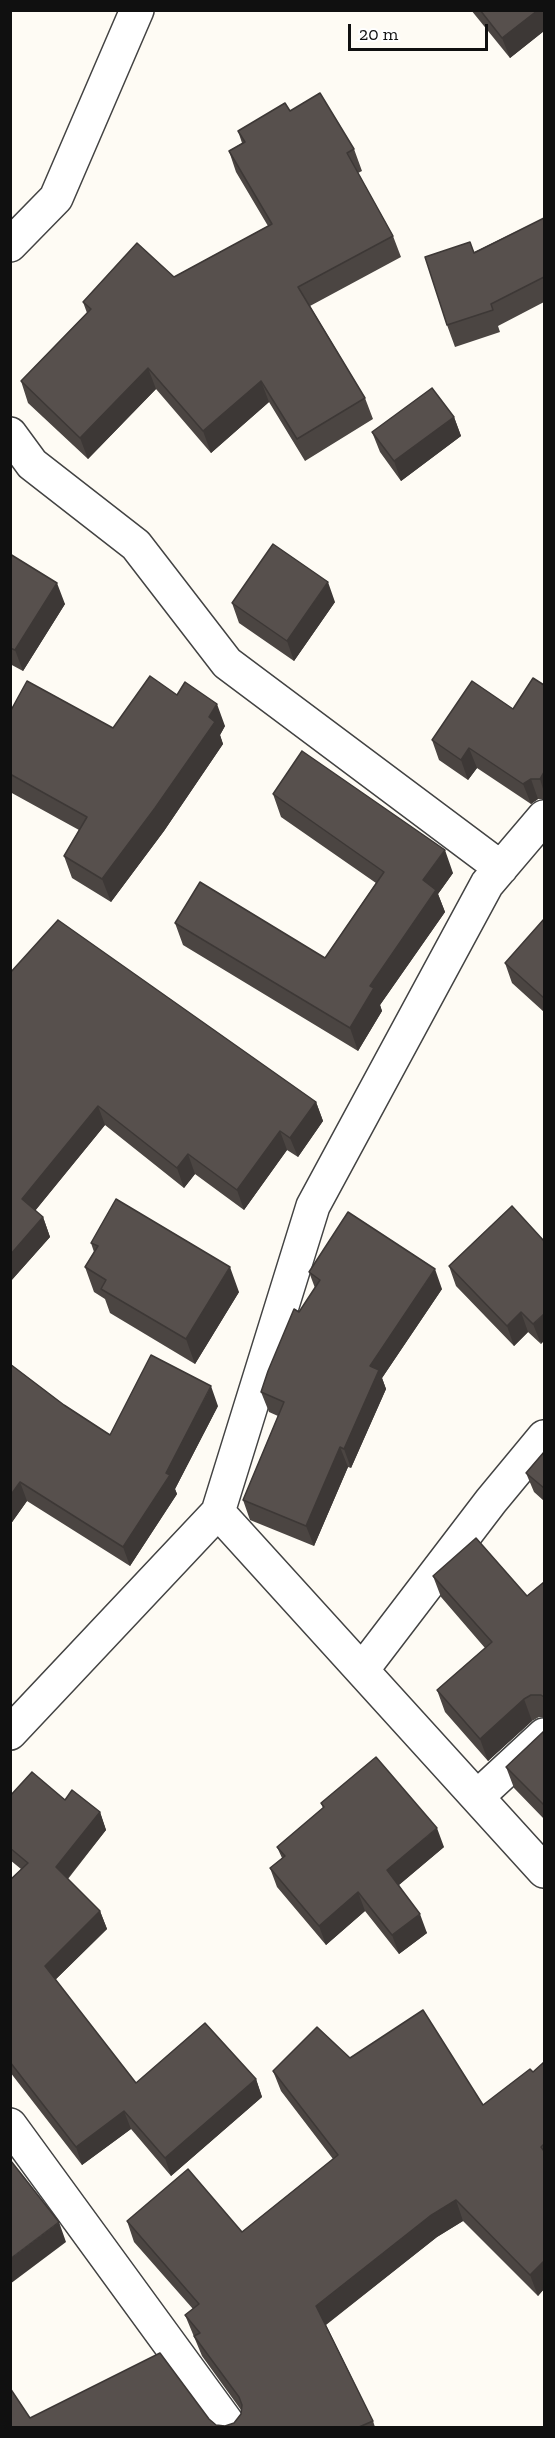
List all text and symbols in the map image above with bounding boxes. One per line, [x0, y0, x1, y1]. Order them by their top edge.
scale bar [351, 12, 490, 50]
text: 20 m [359, 23, 398, 45]

